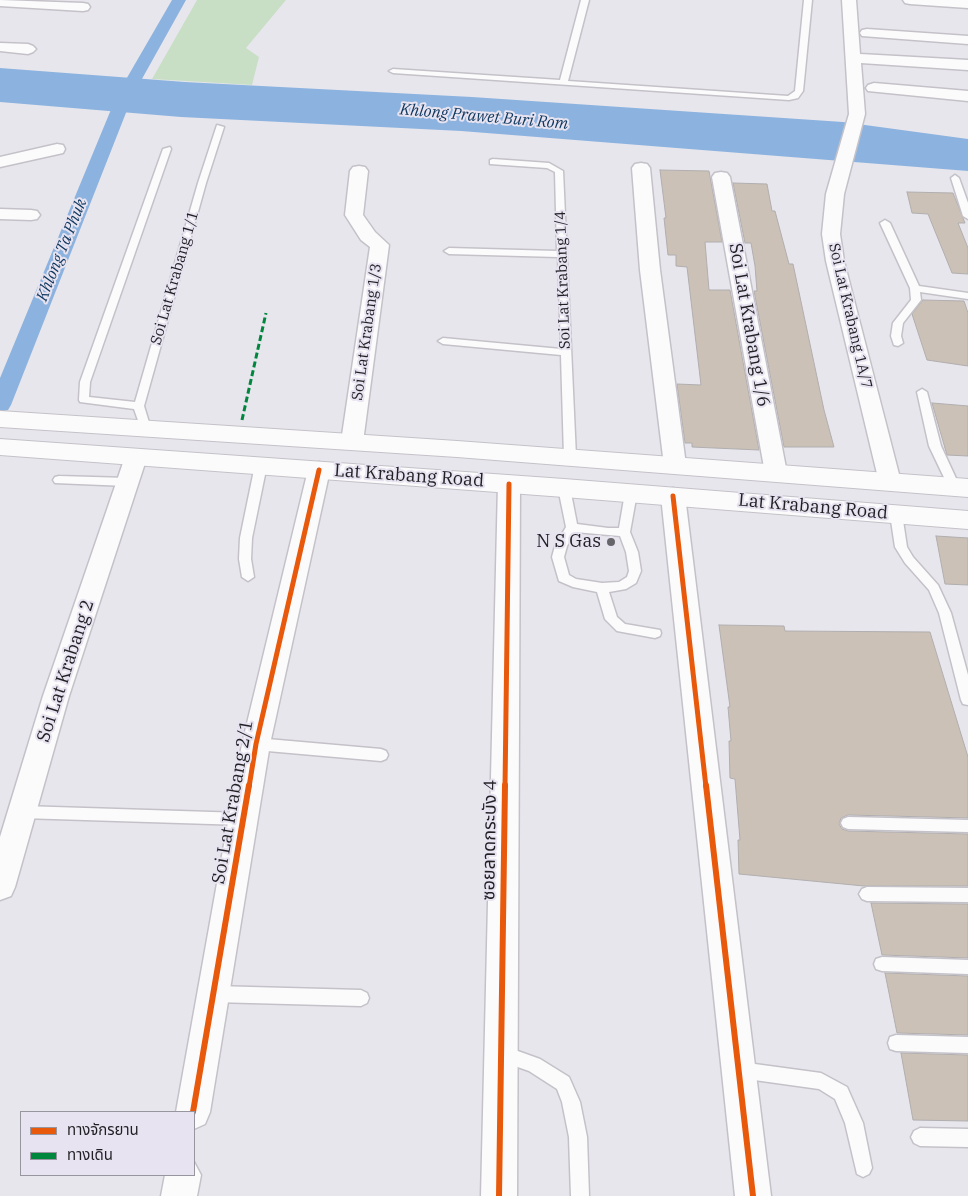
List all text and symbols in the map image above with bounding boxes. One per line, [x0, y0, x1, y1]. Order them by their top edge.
water label: Khlong Prawet Buri Rom [399, 100, 569, 134]
water label: Khlong Ta Phuk [33, 196, 91, 304]
street label: Soi Lat Krabang 1/1 [147, 209, 203, 347]
street label: Soi Lat Krabang 1/4 [552, 211, 574, 349]
street label: Soi Lat Krabang 1/6 [724, 241, 774, 409]
street label: Soi Lat Krabang 1A/7 [824, 241, 876, 391]
street label: Soi Lat Krabang 1/3 [348, 262, 386, 402]
street label: Lat Krabang Road [333, 460, 485, 492]
street label: Lat Krabang Road [737, 490, 889, 524]
place label: N S Gas [536, 531, 601, 553]
marker: N S Gas [605, 536, 617, 548]
street label: Soi Lat Krabang 2 [33, 597, 99, 745]
street label: Soi Lat Krabang 2/1 [208, 718, 258, 886]
street label: ซอยลาดกระบัง 4 [478, 779, 502, 901]
legend [20, 1111, 195, 1176]
text: ทางจักรยาน [67, 1120, 139, 1139]
text: ทางเดิน [67, 1145, 113, 1164]

